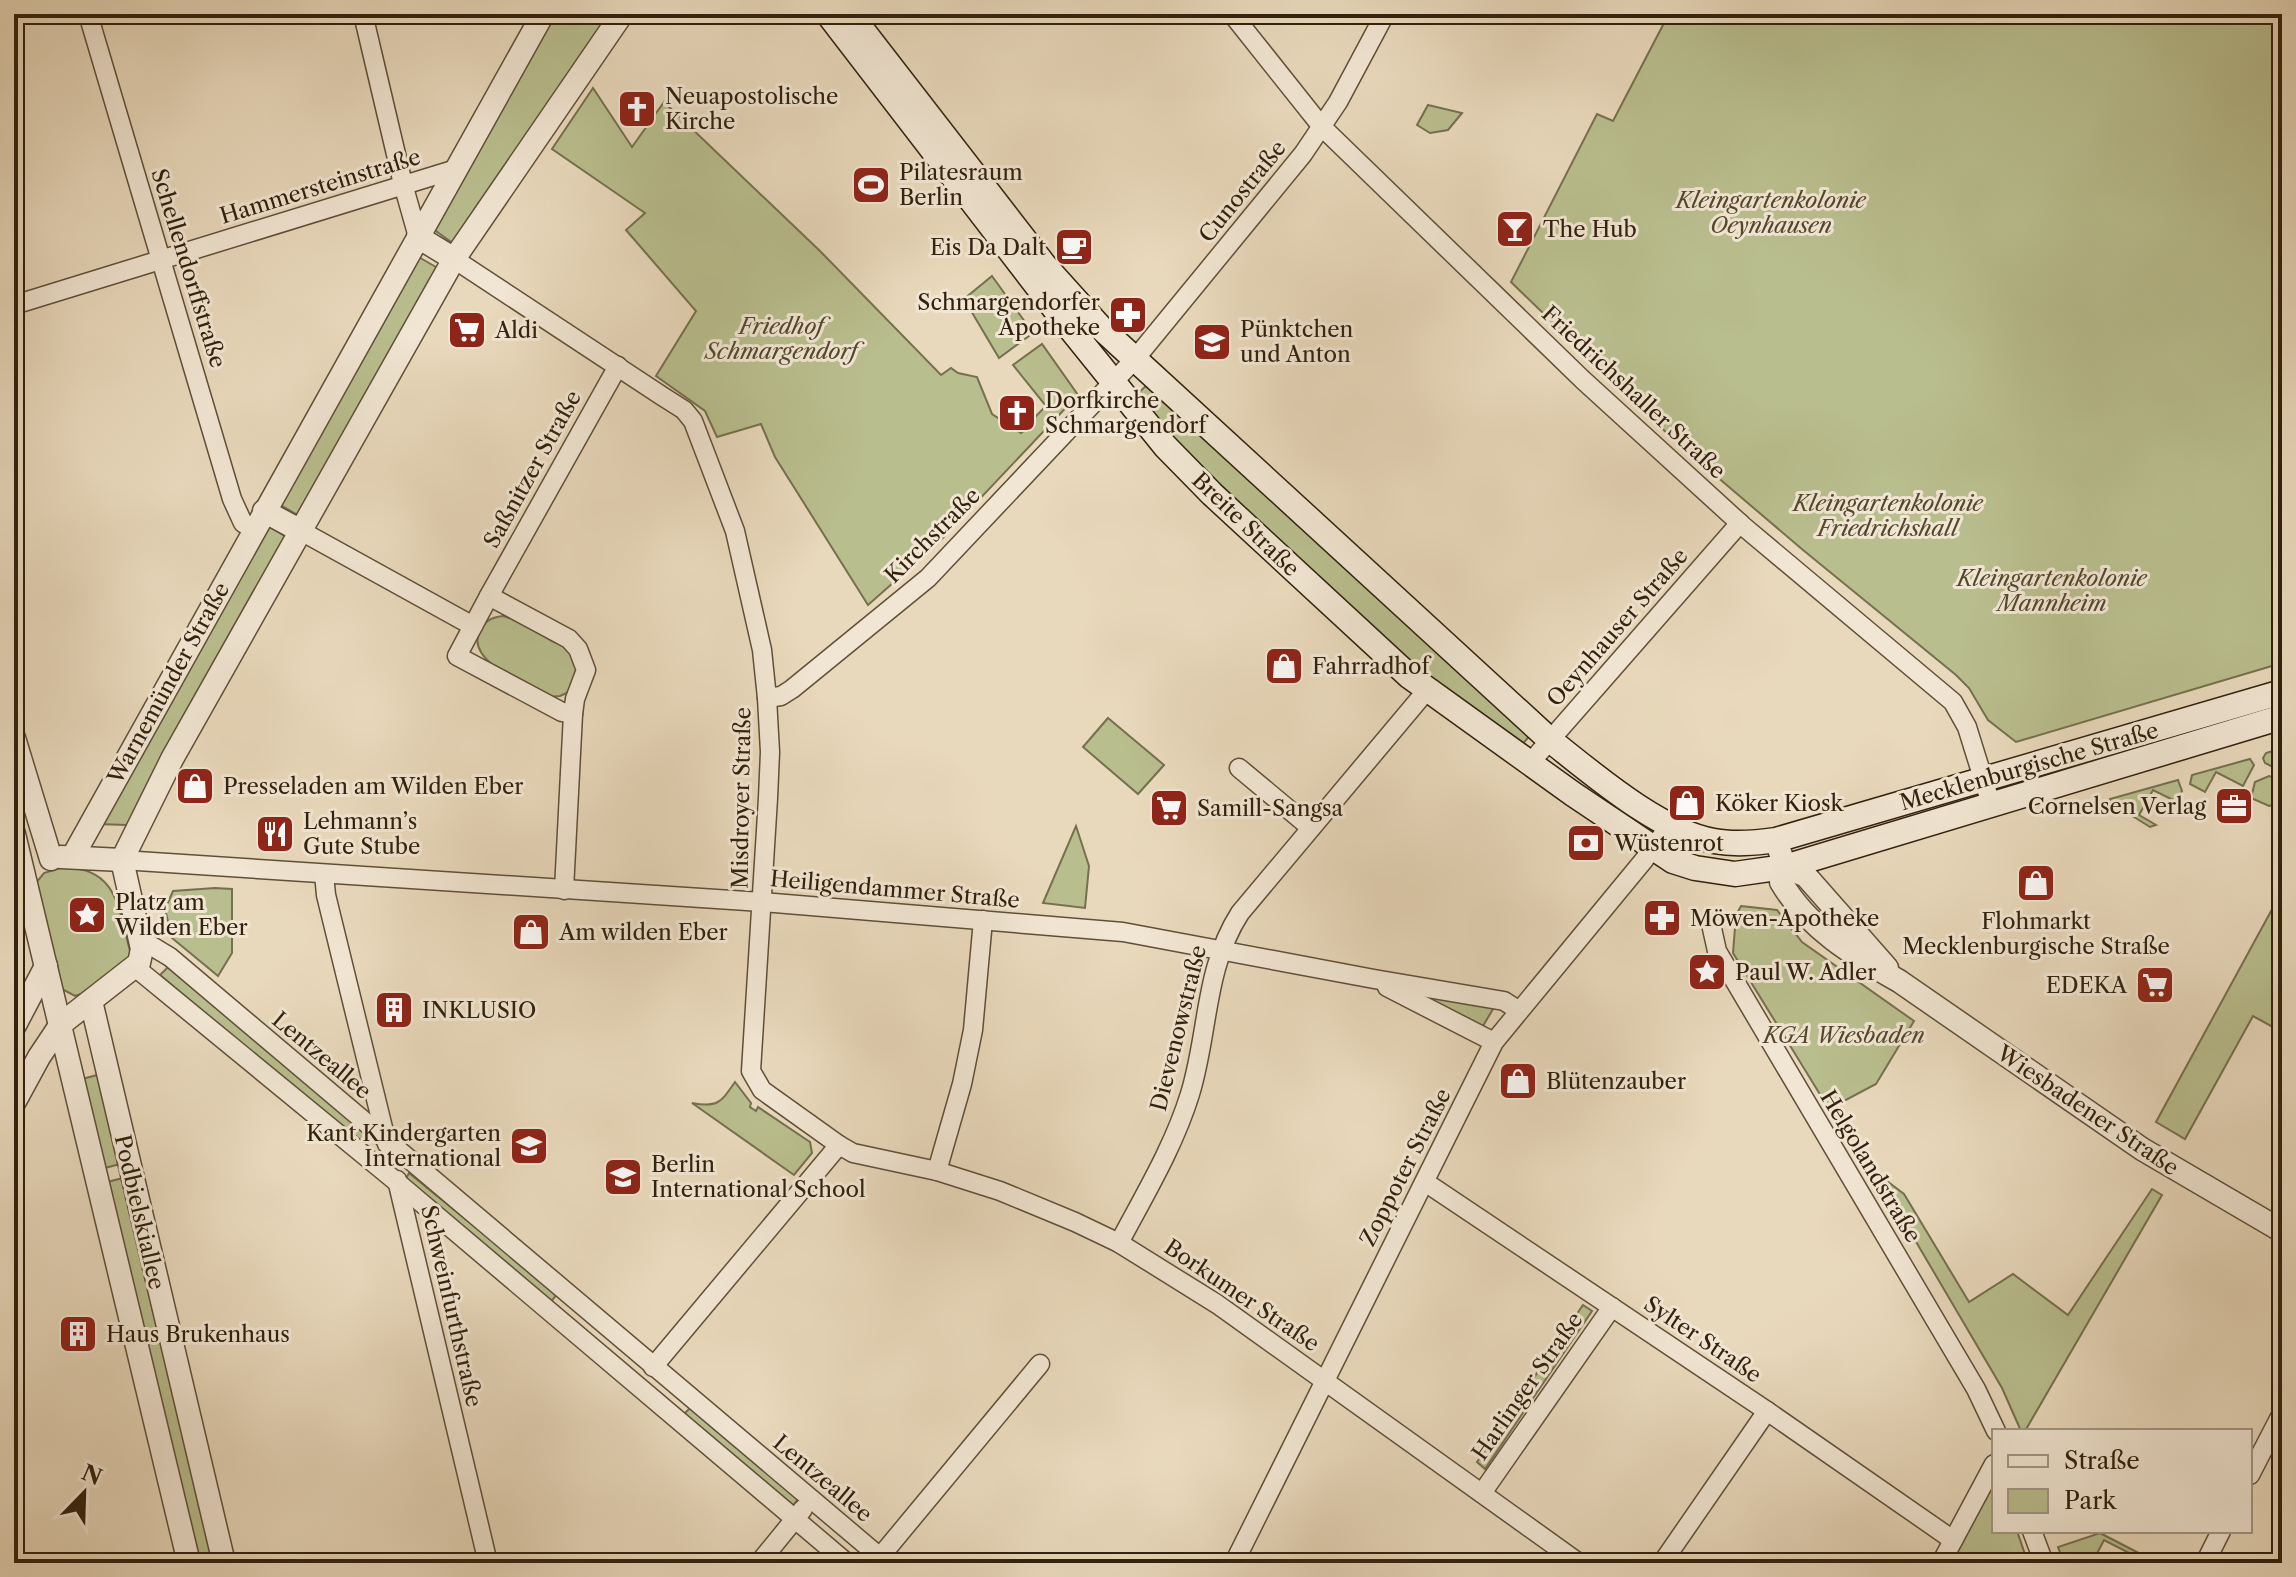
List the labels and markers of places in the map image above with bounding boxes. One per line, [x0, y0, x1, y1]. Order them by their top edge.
place label: Neuapostolische Kirche [665, 83, 838, 135]
church icon: Neuapostolische Kirche [616, 88, 658, 130]
place label: Pilatesraum Berlin [899, 159, 1023, 211]
sports icon: Pilatesraum Berlin [850, 164, 892, 206]
bar icon: The Hub [1494, 208, 1536, 250]
place label: The Hub [1543, 216, 1637, 243]
cafe icon: Eis Da Dalt [1053, 226, 1095, 268]
place label: Eis Da Dalt [930, 234, 1046, 261]
place label: Schmargendorfer Apotheke [917, 289, 1100, 341]
pharmacy icon: Schmargendorfer Apotheke [1107, 294, 1149, 336]
supermarket icon: Aldi [446, 309, 488, 351]
place label: Pünktchen und Anton [1240, 316, 1354, 368]
place label: Aldi [494, 317, 538, 344]
school or university icon: Pünktchen und Anton [1191, 321, 1233, 363]
place label: Dorfkirche Schmargendorf [1045, 387, 1209, 439]
church icon: Dorfkirche Schmargendorf [996, 392, 1038, 434]
shop icon: Fahrradhof [1263, 645, 1305, 687]
place label: Fahrradhof [1312, 653, 1432, 680]
shop icon: Presseladen am Wilden Eber [174, 765, 216, 807]
place label: Presseladen am Wilden Eber [223, 773, 524, 800]
shop icon: Köker Kiosk [1666, 782, 1708, 824]
office icon: Cornelsen Verlag [2213, 785, 2255, 827]
supermarket icon: Samill-Sangsa [1148, 787, 1190, 829]
place label: Köker Kiosk [1715, 790, 1845, 817]
place label: Cornelsen Verlag [2028, 793, 2206, 820]
place label: Samill-Sangsa [1197, 795, 1344, 822]
place label: Lehmann’s Gute Stube [303, 808, 420, 860]
restaurant icon: Lehmann’s Gute Stube [254, 813, 296, 855]
bank icon: Wüstenrot [1565, 822, 1607, 864]
place label: Wüstenrot [1613, 830, 1724, 857]
shop icon: Flohmarkt Mecklenburgische Straße [2015, 862, 2057, 904]
place label: Platz am Wilden Eber [114, 889, 248, 941]
place icon: Platz am Wilden Eber [66, 894, 108, 936]
pharmacy icon: Möwen-Apotheke [1641, 897, 1683, 939]
place label: Möwen-Apotheke [1690, 905, 1879, 932]
place label: Flohmarkt Mecklenburgische Straße [1902, 908, 2170, 960]
shop icon: Am wilden Eber [510, 911, 552, 953]
place label: Am wilden Eber [558, 919, 728, 946]
place icon: Paul W. Adler [1686, 951, 1728, 993]
place label: Paul W. Adler [1735, 959, 1877, 986]
supermarket icon: EDEKA [2134, 964, 2176, 1006]
place label: EDEKA [2046, 972, 2128, 999]
building icon: INKLUSIO [373, 989, 415, 1031]
place label: INKLUSIO [422, 997, 536, 1024]
shop icon: Blütenzauber [1497, 1060, 1539, 1102]
place label: Blütenzauber [1546, 1068, 1686, 1095]
place label: Kant Kindergarten International [306, 1120, 501, 1172]
school or university icon: Kant Kindergarten International [508, 1125, 550, 1167]
place label: Berlin International School [651, 1151, 866, 1203]
school or university icon: Berlin International School [602, 1156, 644, 1198]
building icon: Haus Brukenhaus [57, 1313, 99, 1355]
place label: Haus Brukenhaus [106, 1321, 290, 1348]

